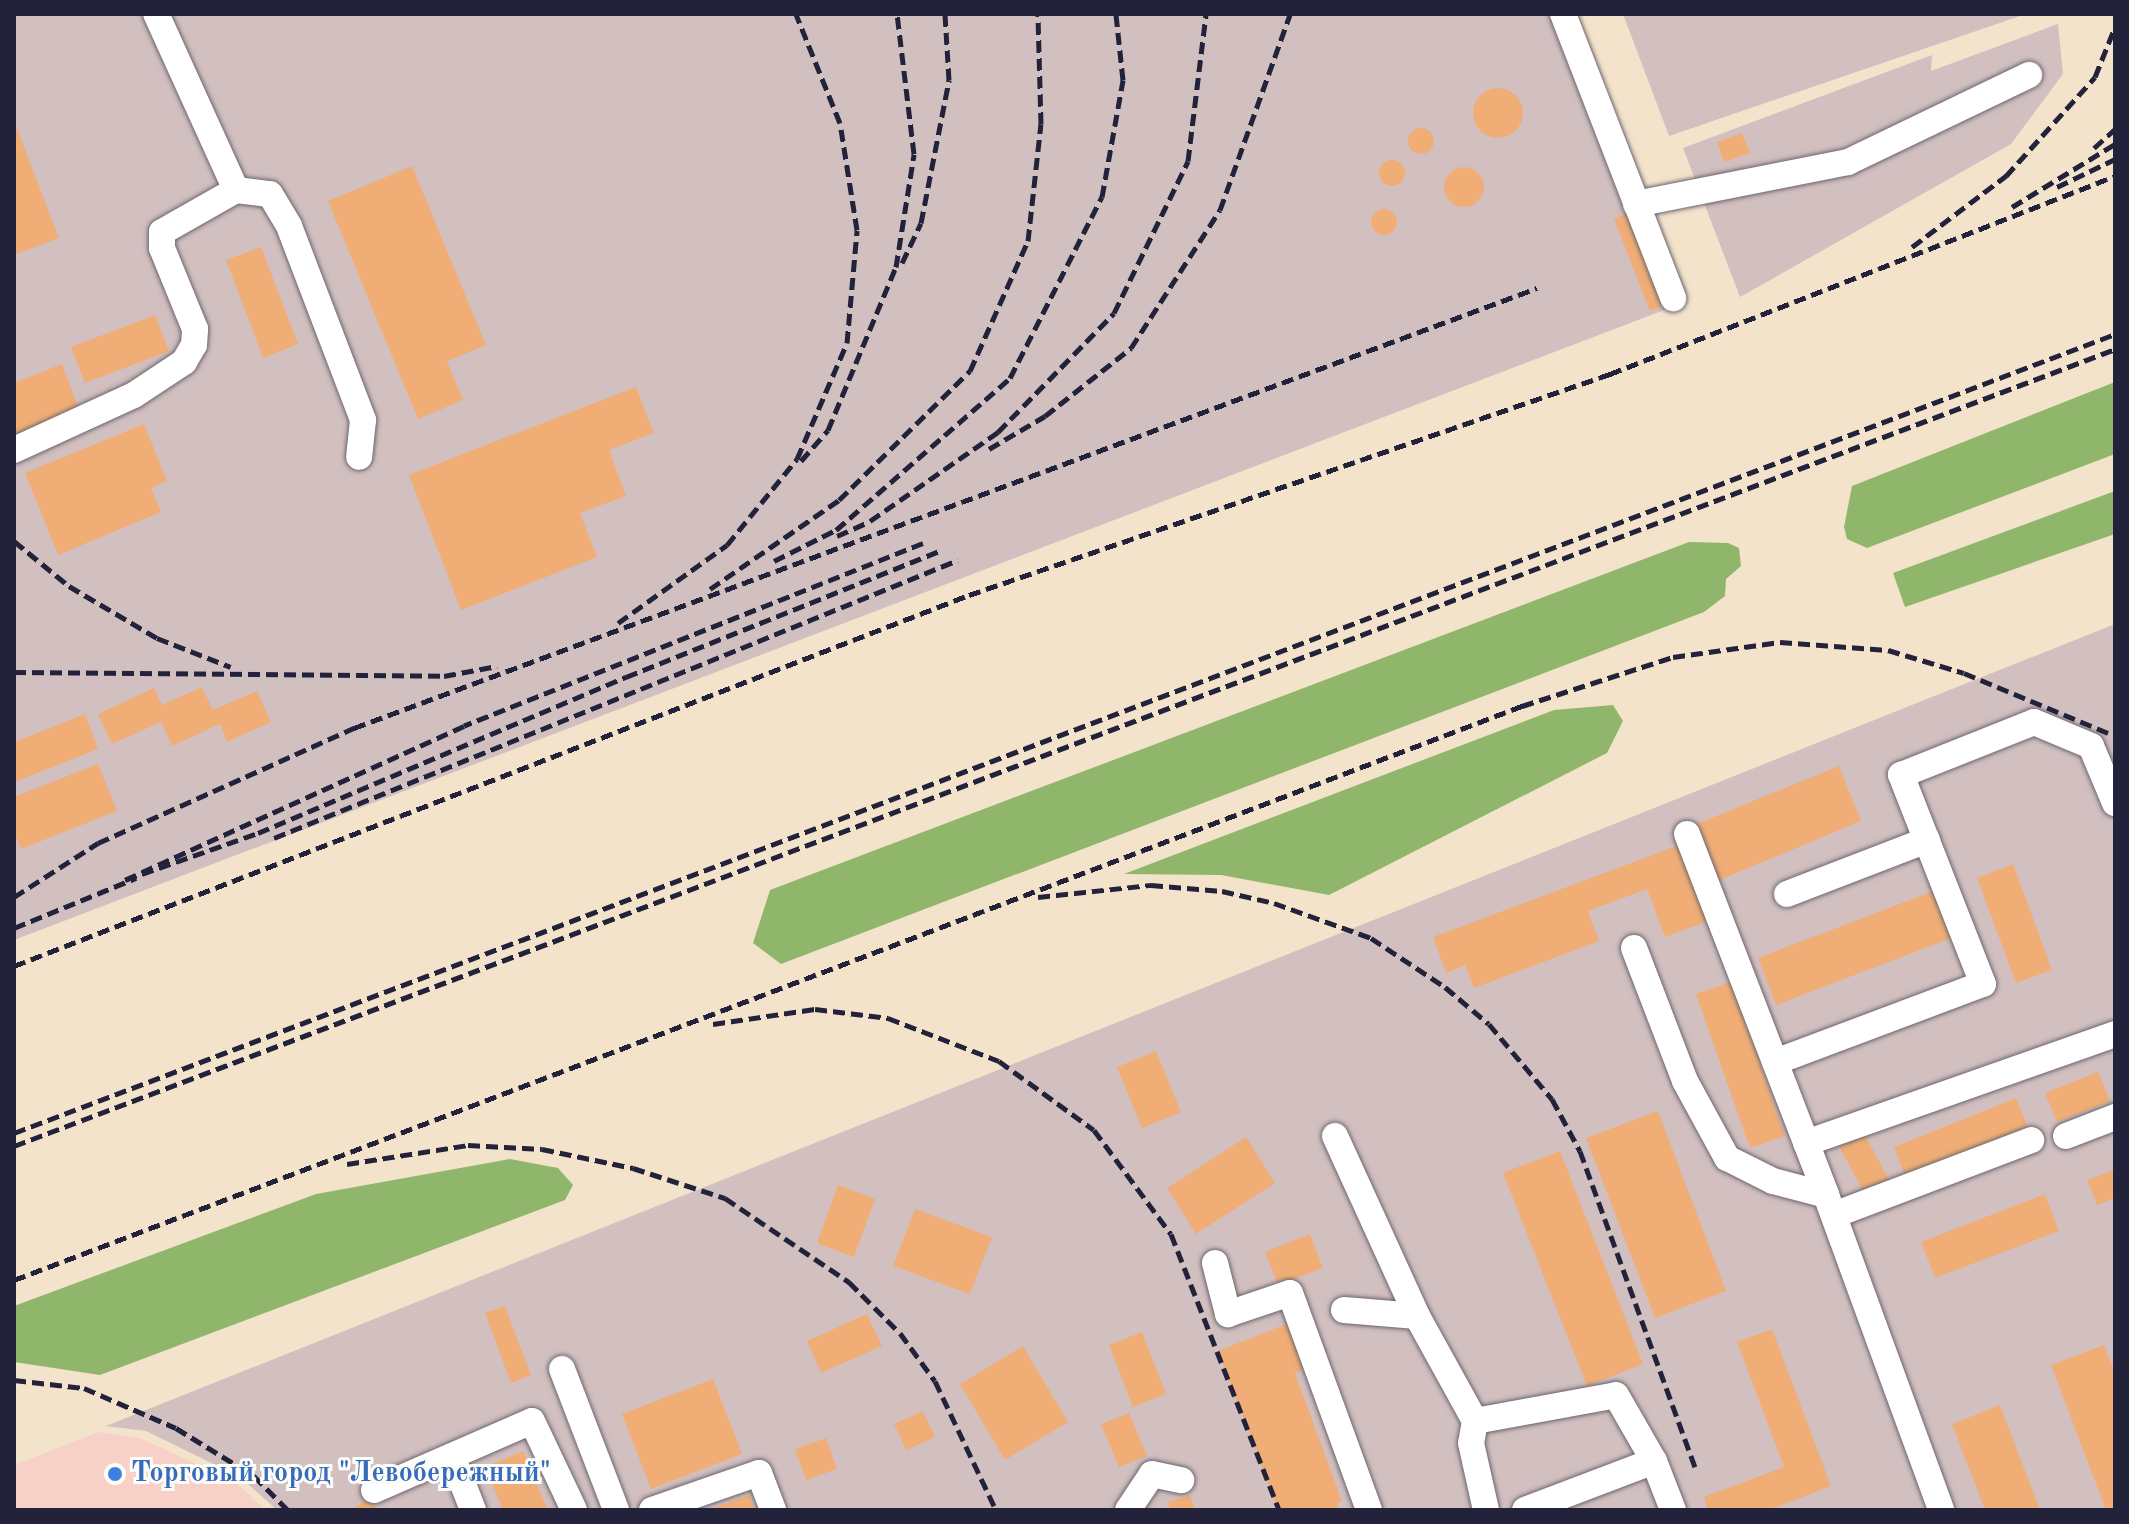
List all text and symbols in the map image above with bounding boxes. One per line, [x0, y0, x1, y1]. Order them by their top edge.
place label: Торговый город "Левобережный" [131, 1457, 551, 1491]
marker: Торговый город "Левобережный" [106, 1465, 124, 1483]

